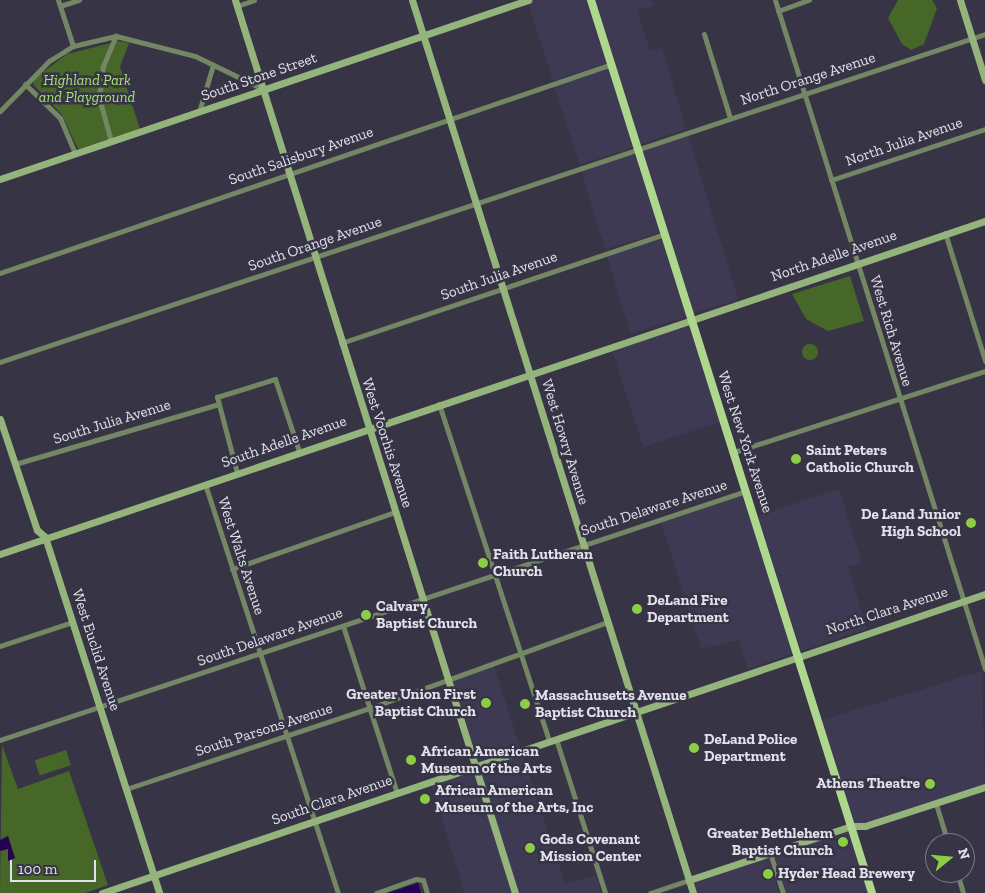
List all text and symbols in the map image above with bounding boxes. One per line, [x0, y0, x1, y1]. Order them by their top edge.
street label: South Stone Street [199, 49, 319, 105]
street label: North Orange Avenue [738, 49, 878, 109]
park label: Highland Park and Playground [39, 71, 135, 106]
street label: North Julia Avenue [843, 113, 965, 171]
street label: South Salisbury Avenue [226, 123, 376, 189]
street label: South Orange Avenue [246, 213, 384, 275]
street label: North Adelle Avenue [768, 226, 900, 286]
street label: South Julia Avenue [438, 248, 560, 304]
street label: West Rich Avenue [865, 273, 917, 389]
street label: West New York Avenue [713, 368, 777, 516]
street label: West Voorhis Avenue [357, 375, 417, 511]
street label: West Howry Avenue [537, 377, 593, 507]
street label: South Julia Avenue [51, 395, 173, 449]
street label: South Adelle Avenue [219, 412, 349, 472]
place label: Saint Peters Catholic Church [806, 441, 914, 476]
marker: Saint Peters Catholic Church [790, 453, 802, 465]
street label: South Delaware Avenue [578, 476, 730, 540]
street label: West Walts Avenue [213, 494, 269, 618]
place label: De Land Junior High School [861, 505, 961, 540]
marker: De Land Junior High School [965, 517, 977, 529]
place label: Faith Lutheran Church [493, 545, 593, 580]
marker: Faith Lutheran Church [477, 557, 489, 569]
street label: North Clara Avenue [824, 583, 950, 639]
street label: West Euclid Avenue [68, 587, 124, 713]
place label: DeLand Fire Department [647, 591, 729, 626]
place label: Calvary Baptist Church [376, 597, 477, 632]
marker: DeLand Fire Department [631, 603, 643, 615]
street label: South Delaware Avenue [195, 604, 345, 670]
marker: Calvary Baptist Church [360, 609, 372, 621]
place label: Greater Union First Baptist Church [346, 685, 476, 720]
place label: Massachusetts Avenue Baptist Church [535, 686, 687, 721]
marker: Greater Union First Baptist Church [480, 697, 492, 709]
marker: Massachusetts Avenue Baptist Church [519, 698, 531, 710]
street label: South Parsons Avenue [193, 699, 335, 761]
place label: DeLand Police Department [704, 730, 797, 765]
place label: African American Museum of the Arts [421, 742, 552, 777]
marker: DeLand Police Department [688, 742, 700, 754]
marker: African American Museum of the Arts [405, 754, 417, 766]
street label: South Clara Avenue [269, 771, 395, 829]
place label: Athens Theatre [816, 775, 920, 793]
marker: Athens Theatre [924, 778, 936, 790]
place label: African American Museum of the Arts, Inc [435, 781, 593, 816]
marker: African American Museum of the Arts, Inc [419, 793, 431, 805]
place label: Greater Bethlehem Baptist Church [707, 824, 833, 859]
place label: Gods Covenant Mission Center [540, 830, 641, 865]
north arrow [925, 833, 975, 883]
marker: Greater Bethlehem Baptist Church [837, 836, 849, 848]
marker: Gods Covenant Mission Center [524, 842, 536, 854]
text: N [954, 846, 974, 861]
scale bar [12, 850, 99, 882]
text: 100 m [18, 860, 57, 878]
place label: Hyder Head Brewery [778, 865, 915, 883]
marker: Hyder Head Brewery [762, 868, 774, 880]

